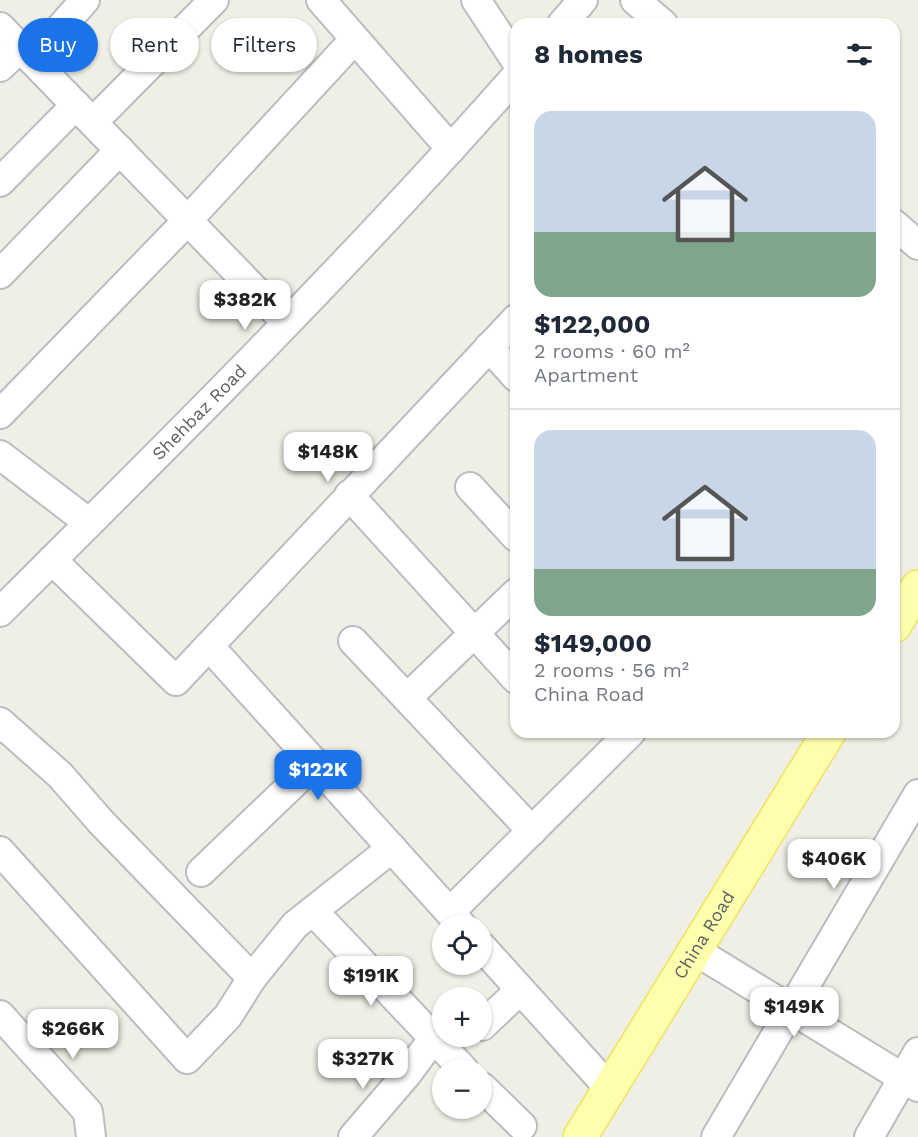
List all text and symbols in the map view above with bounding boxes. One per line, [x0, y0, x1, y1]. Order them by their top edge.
chip: Buy [18, 18, 98, 72]
chip: Rent [110, 18, 199, 72]
chip: Filters [211, 18, 317, 72]
icon: filters [843, 38, 876, 71]
text: 8 homes [534, 39, 643, 69]
icon: home [651, 150, 759, 258]
pin: $382K [203, 280, 287, 331]
text: $382K [214, 287, 277, 311]
text: $122,000 [534, 309, 650, 339]
text: 2 rooms · 60 m² [534, 339, 690, 363]
street label: Shehbaz Road [147, 360, 250, 464]
text: Apartment [534, 363, 638, 387]
pin: $148K [286, 432, 370, 483]
text: $148K [298, 439, 358, 463]
icon: home [651, 469, 759, 577]
text: $149,000 [534, 628, 652, 658]
text: 2 rooms · 56 m² [534, 658, 689, 682]
text: China Road [534, 682, 644, 706]
pin: $122K [276, 750, 360, 801]
text: $122K [288, 757, 348, 781]
pin: $406K [792, 839, 876, 890]
text: $406K [802, 846, 866, 870]
street label: China Road [669, 887, 739, 983]
map controls [432, 915, 492, 1119]
button: locate [432, 915, 492, 975]
pin: $191K [329, 956, 413, 1007]
text: $191K [343, 963, 399, 987]
button: + [432, 987, 492, 1047]
pin: $149K [752, 987, 836, 1038]
text: $149K [764, 994, 824, 1018]
pin: $266K [31, 1009, 115, 1060]
text: $266K [41, 1016, 105, 1040]
pin: $327K [321, 1039, 405, 1090]
text: $327K [332, 1046, 394, 1070]
button: − [432, 1059, 492, 1119]

